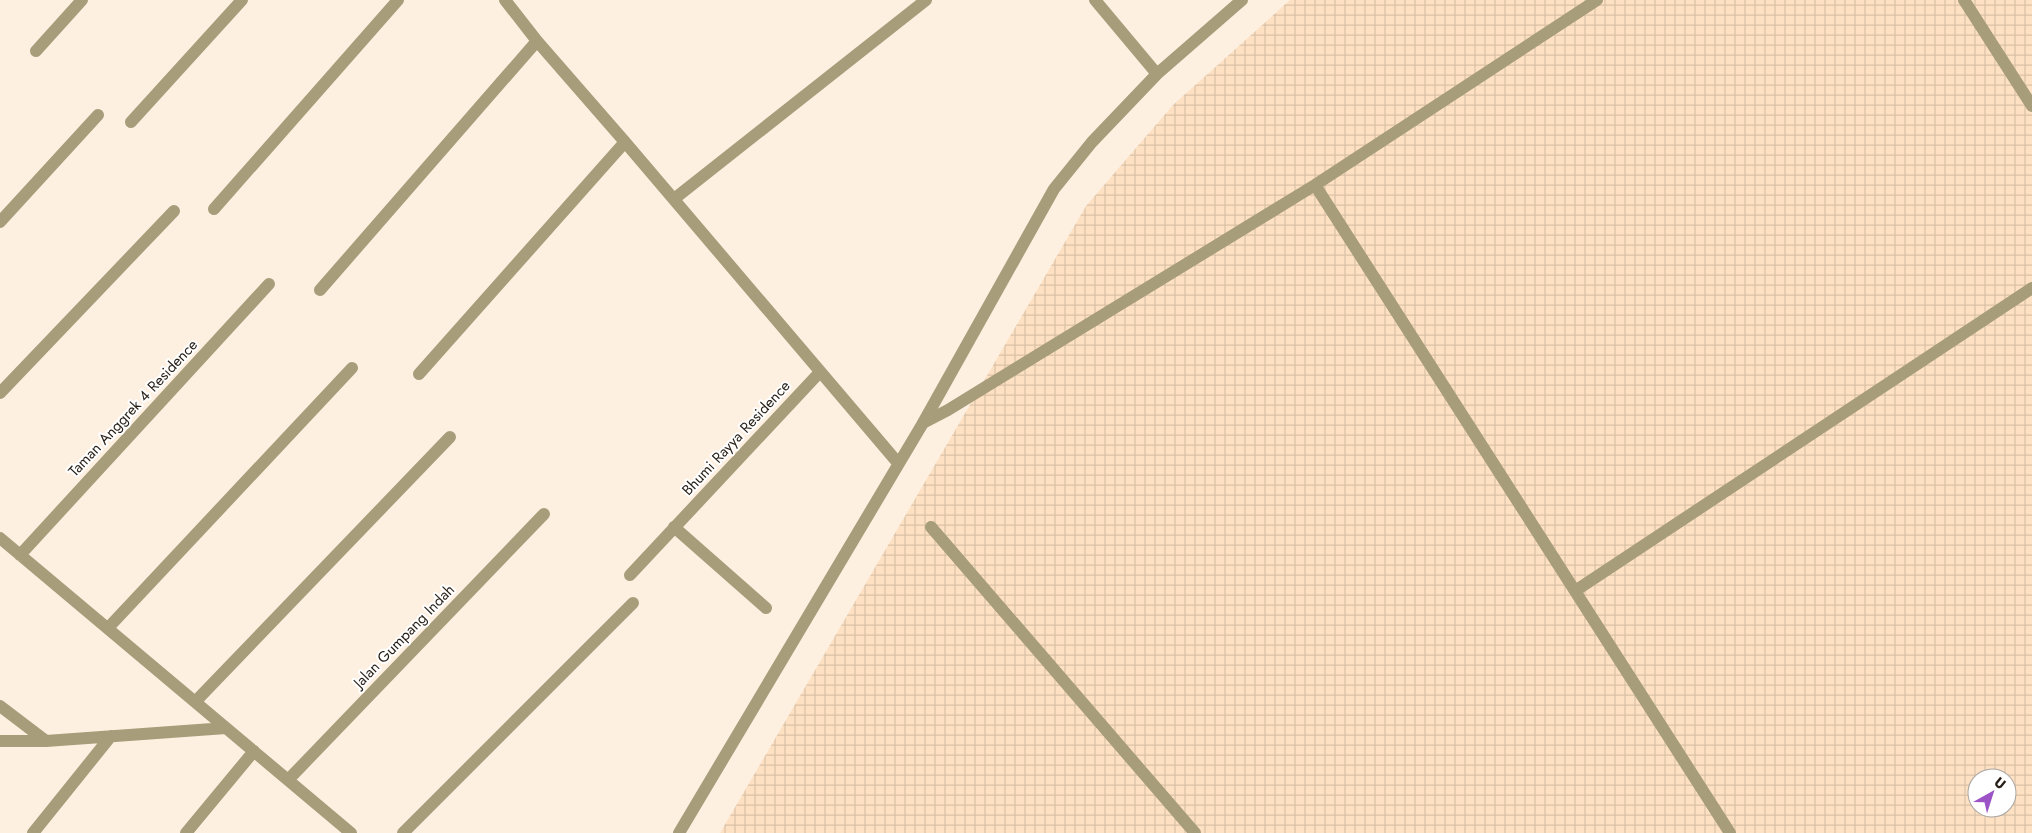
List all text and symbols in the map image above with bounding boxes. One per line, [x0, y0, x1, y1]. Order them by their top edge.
street label: Taman Anggrek 4 Residence [63, 334, 203, 482]
street label: Bhumi Rayya Residence [677, 375, 795, 500]
street label: Jalan Gumpang Indah [347, 579, 459, 694]
north arrow [1967, 768, 2017, 818]
text: U [1990, 772, 2010, 794]

